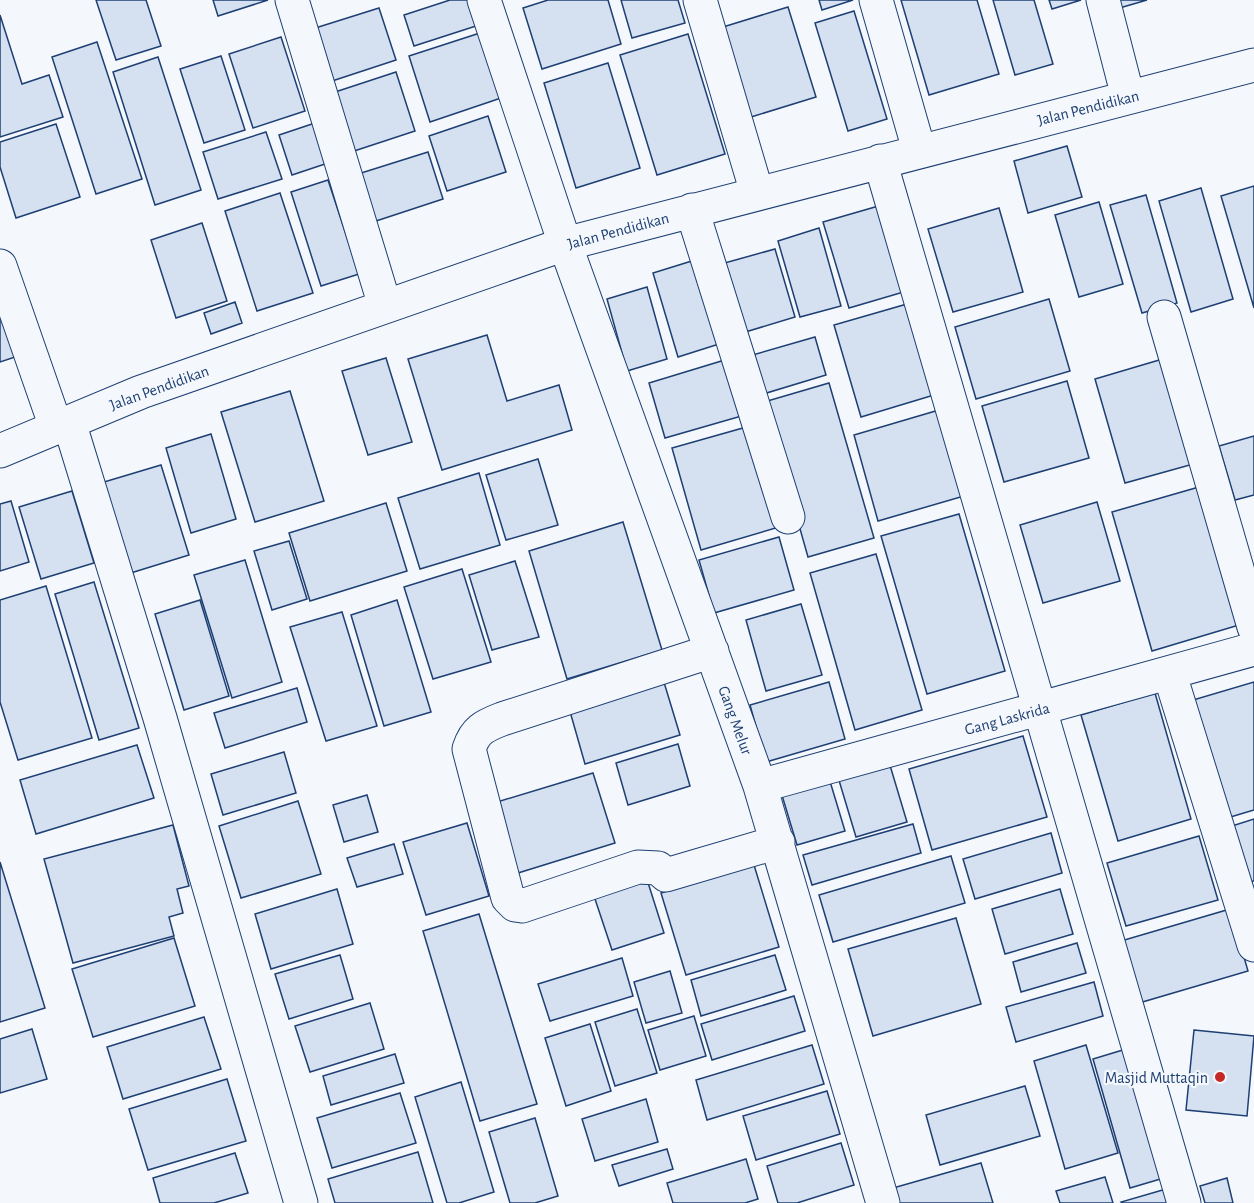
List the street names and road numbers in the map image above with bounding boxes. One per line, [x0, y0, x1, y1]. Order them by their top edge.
street label: Jalan Pendidikan [1036, 88, 1141, 128]
street label: Jalan Pendidikan [566, 210, 671, 252]
street label: Jalan Pendidikan [108, 363, 211, 413]
street label: Gang Melur [715, 684, 755, 758]
street label: Gang Laskrida [963, 700, 1052, 738]

